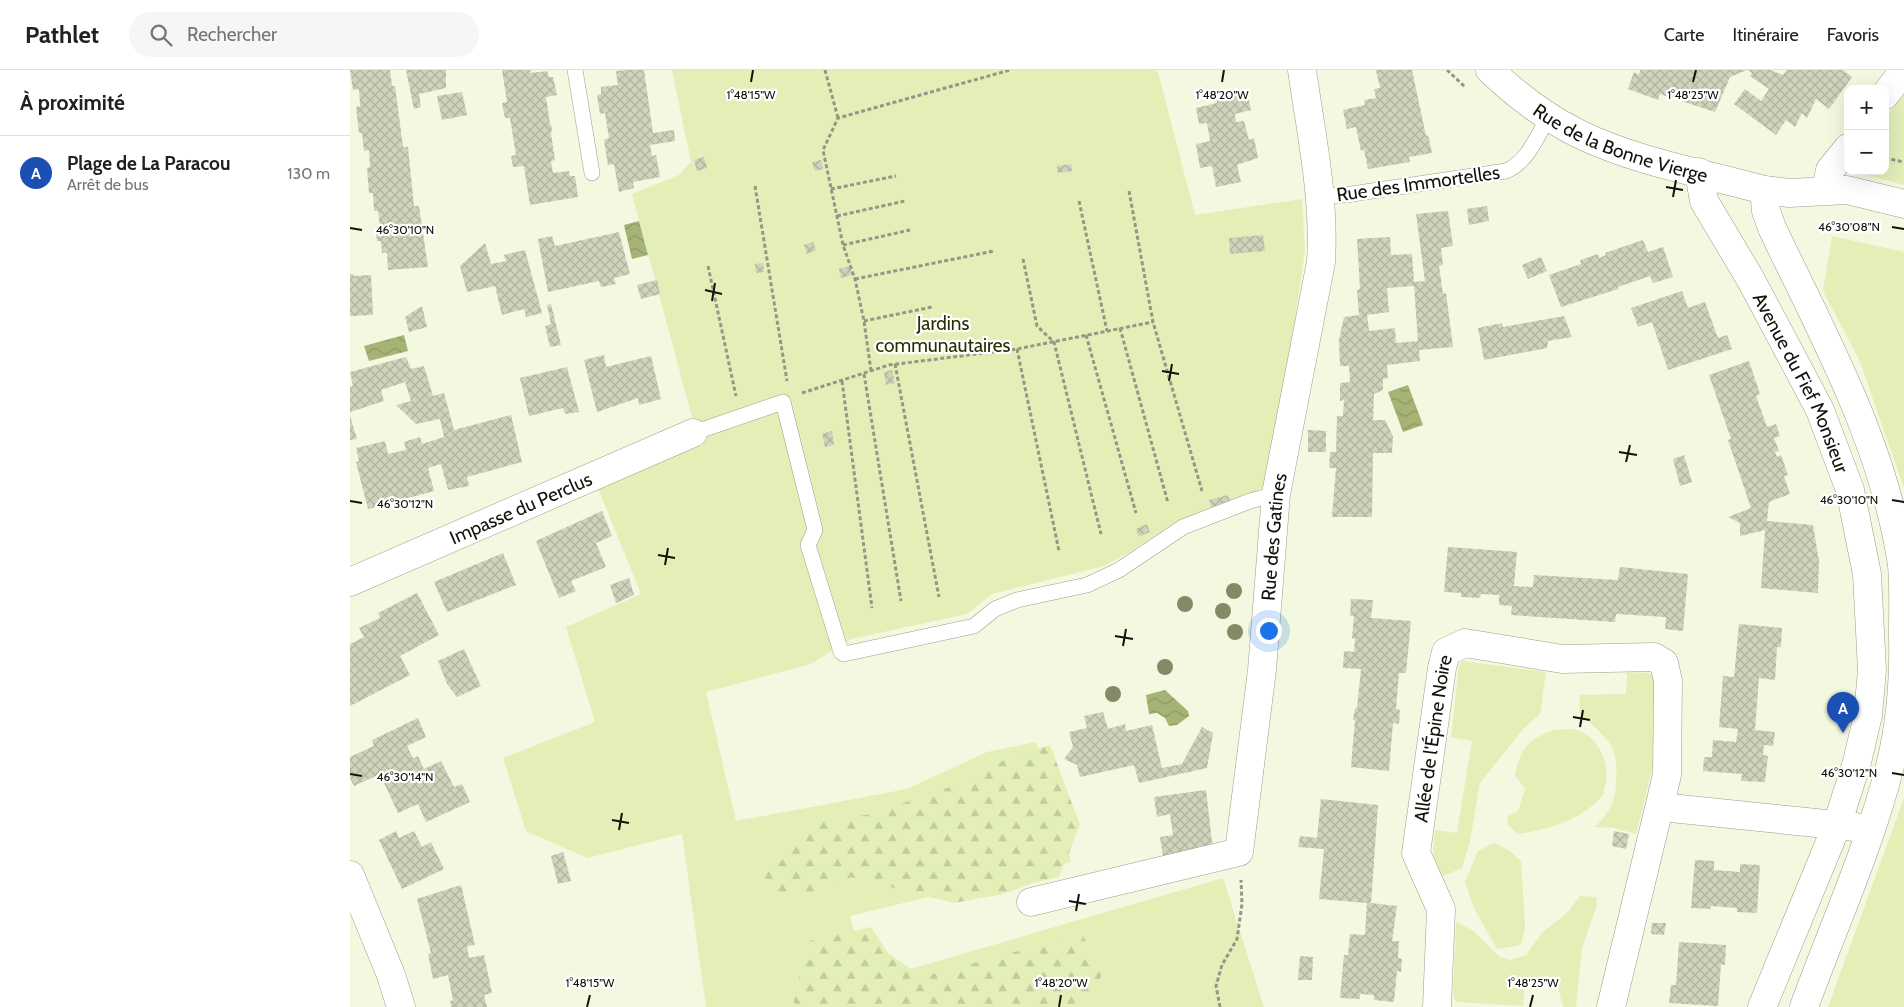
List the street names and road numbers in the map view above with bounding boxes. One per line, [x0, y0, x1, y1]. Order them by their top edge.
street label: Rue de la Bonne Vierge [1529, 99, 1710, 187]
street label: Rue des Immortelles [1335, 161, 1501, 206]
street label: Avenue du Fief Monsieur [1748, 289, 1854, 476]
street label: Impasse du Perclus [446, 467, 596, 549]
street label: Rue des Gatines [1257, 471, 1292, 602]
street label: Allée de l'Épine Noire [1409, 652, 1457, 824]

